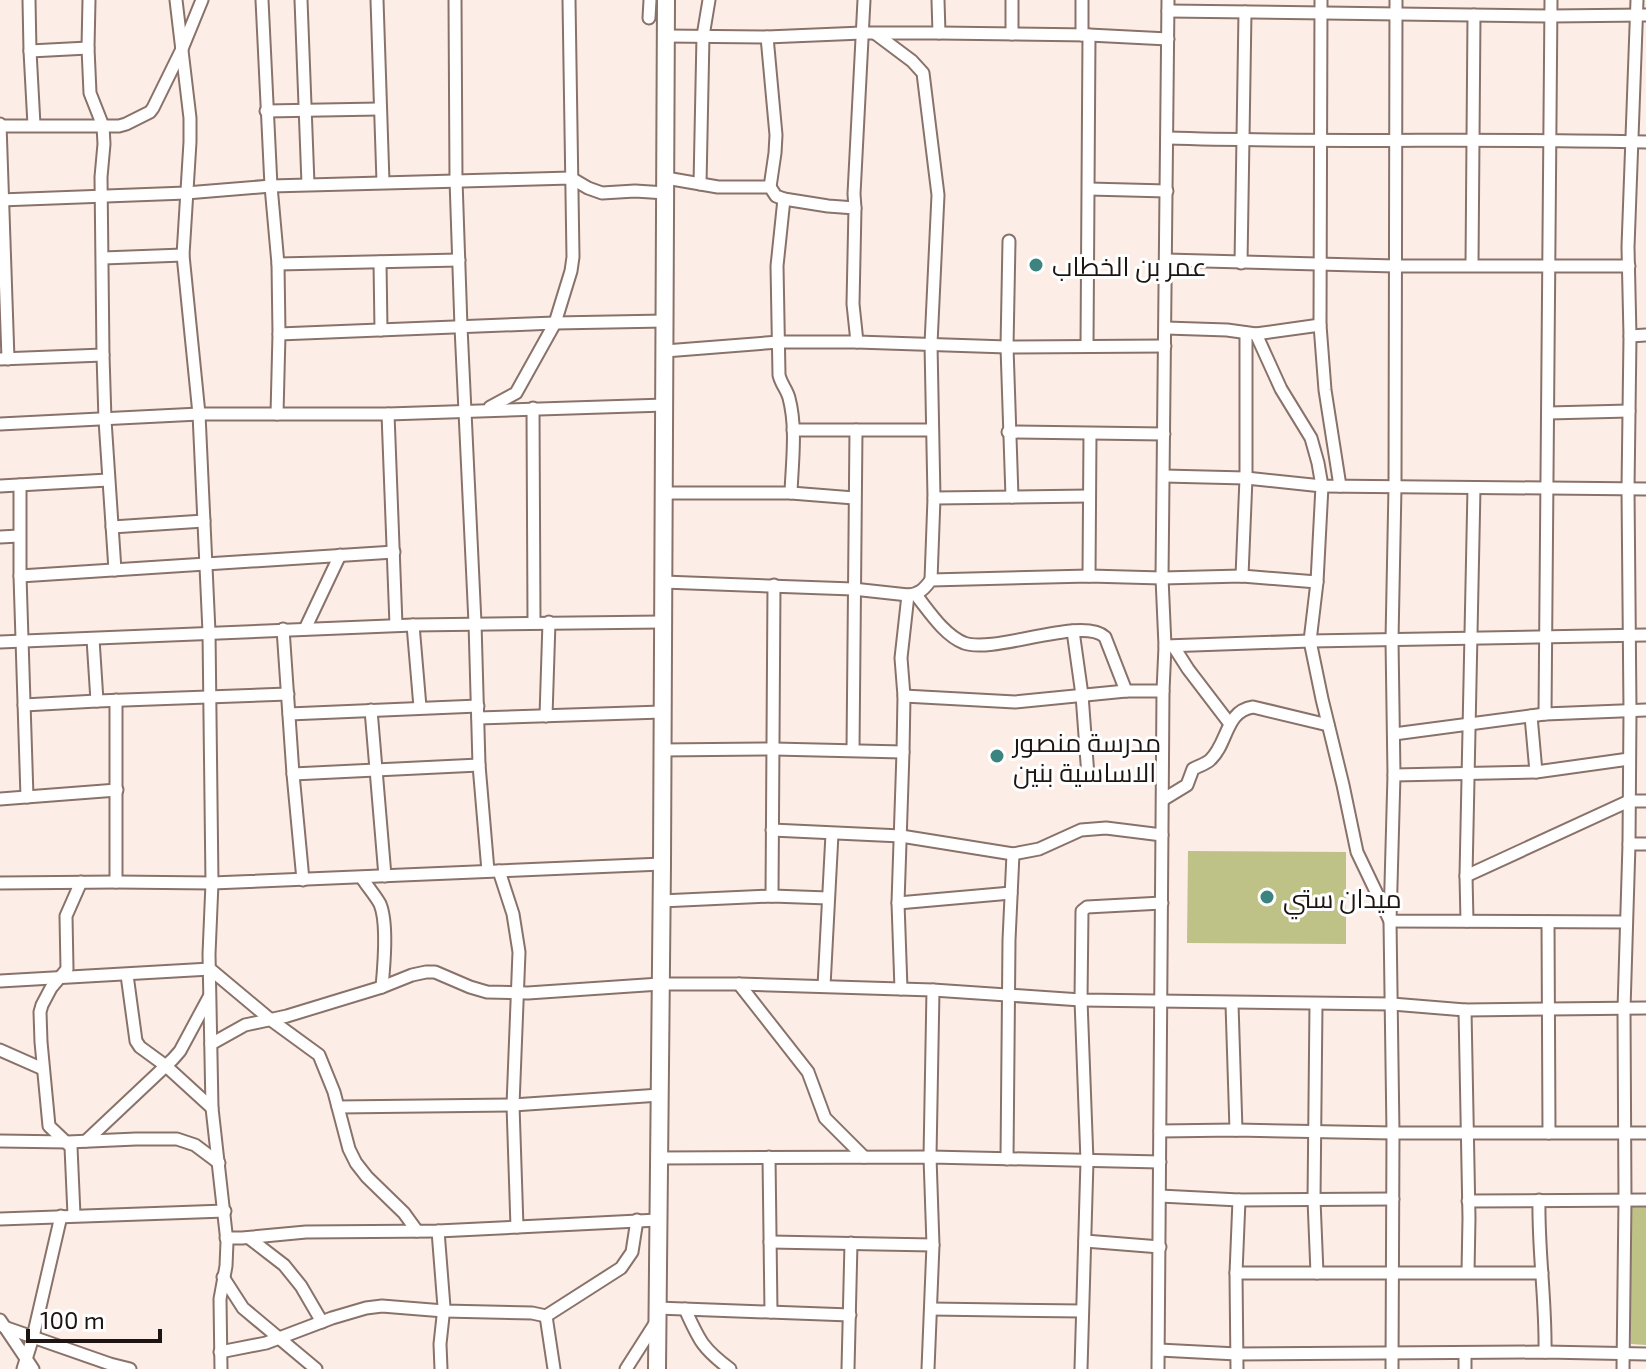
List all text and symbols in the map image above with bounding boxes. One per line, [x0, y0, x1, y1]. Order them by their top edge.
place label: عمر بن الخطاب [1052, 250, 1207, 283]
marker: عمر بن الخطاب [1027, 256, 1045, 274]
place label: مدرسة منصور الاساسية بنين [1011, 726, 1161, 789]
marker: مدرسة منصور الاساسية بنين [988, 747, 1006, 765]
place label: ميدان ستي [1283, 882, 1402, 920]
marker: ميدان ستي [1258, 888, 1276, 906]
scale bar [28, 1293, 160, 1343]
text: 100 m [40, 1305, 105, 1334]

